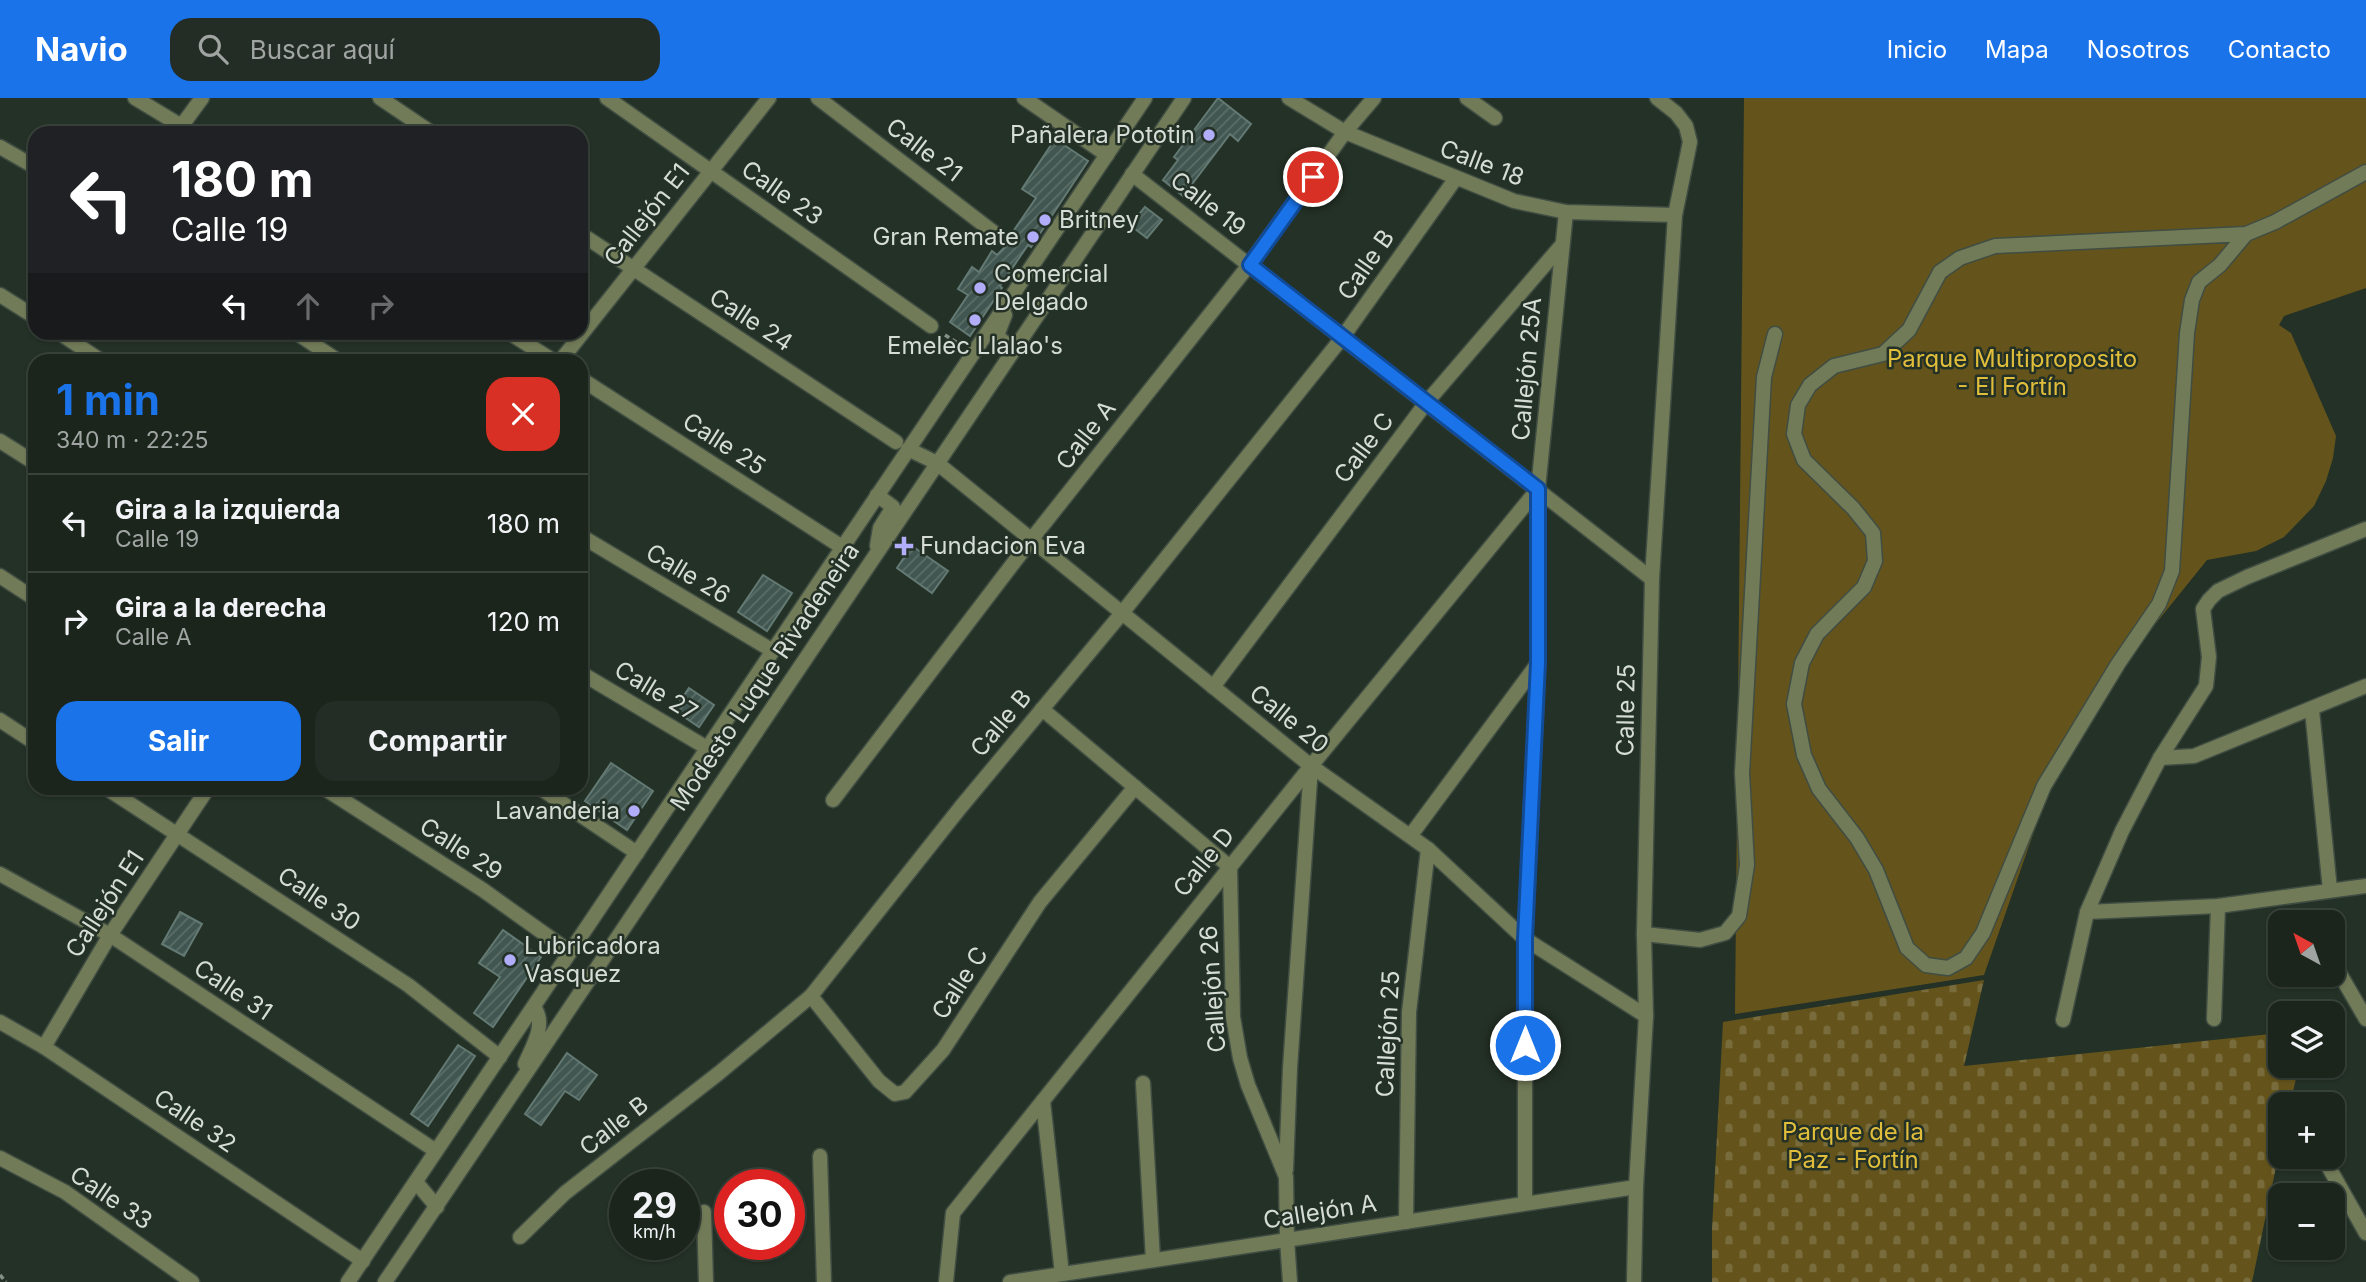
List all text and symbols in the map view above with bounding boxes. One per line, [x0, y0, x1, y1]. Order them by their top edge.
search box [170, 18, 660, 81]
text: Navio [35, 29, 128, 69]
icon: search [194, 30, 232, 68]
text: Buscar aquí [250, 34, 395, 65]
text: Inicio [1887, 35, 1947, 64]
text: Mapa [1985, 35, 2049, 64]
text: Nosotros [2087, 35, 2190, 64]
text: Contacto [2228, 35, 2331, 64]
street label: Calle 21 [881, 112, 968, 188]
place label: Pañalera Pototin [1010, 120, 1195, 149]
marker: Pañalera Pototin [1201, 127, 1217, 143]
street label: Calle 18 [1436, 133, 1528, 192]
pin [1283, 147, 1343, 207]
text: 180 m [171, 150, 313, 209]
icon: left [56, 154, 147, 245]
street label: Calle 23 [736, 154, 829, 231]
street label: Callejón E1 [598, 158, 696, 272]
icon: arrive [1294, 158, 1332, 196]
street label: Calle 19 [1165, 165, 1252, 242]
place label: Britney [1059, 205, 1139, 234]
text: Calle 19 [171, 210, 288, 249]
marker: Britney [1037, 212, 1053, 228]
place label: Gran Remate [872, 222, 1019, 251]
street label: Calle B [1331, 224, 1400, 305]
marker: Gran Remate [1025, 229, 1041, 245]
place label: Comercial Delgado [994, 259, 1108, 316]
marker: Comercial Delgado [972, 280, 988, 296]
street label: Calle 24 [704, 282, 798, 357]
icon: left [216, 287, 254, 325]
icon: ahead [289, 287, 327, 325]
icon: right [362, 287, 400, 325]
street label: Callejón 25A [1506, 296, 1547, 442]
marker: Emelec Llalao's [967, 312, 983, 328]
place label: Emelec Llalao's [887, 331, 1063, 360]
park label: Parque Multiproposito - El Fortín [1887, 344, 2137, 401]
text: 1 min [56, 374, 160, 425]
button: close [486, 377, 560, 451]
street label: Calle A [1050, 394, 1122, 475]
street label: Calle 25 [678, 406, 771, 481]
street label: Calle C [1328, 407, 1400, 489]
text: 340 m · 22:25 [56, 426, 208, 454]
text: Gira a la izquierda [115, 494, 341, 525]
icon: left [56, 504, 94, 542]
text: 180 m [487, 508, 560, 539]
text: Calle 19 [115, 525, 199, 553]
place label: Fundacion Eva [920, 531, 1086, 560]
marker: Fundacion Eva [894, 536, 914, 556]
street label: Calle 26 [641, 537, 736, 610]
street label: Modesto Luque Rivadeneira [664, 537, 865, 816]
text: Gira a la derecha [115, 592, 327, 623]
icon: right [56, 602, 94, 640]
text: 120 m [487, 606, 560, 637]
text: Calle A [115, 623, 192, 651]
street label: Calle 27 [610, 655, 703, 727]
street label: Calle 25 [1610, 663, 1641, 757]
street label: Calle 20 [1244, 678, 1335, 759]
street label: Calle B [964, 683, 1037, 762]
button: Salir [56, 701, 301, 781]
button: Compartir [315, 701, 560, 781]
place label: Lavanderia [495, 796, 620, 825]
marker: Lavanderia [626, 803, 642, 819]
street label: Calle 29 [414, 811, 508, 886]
street label: Calle D [1167, 821, 1240, 902]
street label: Callejón E1 [59, 845, 150, 963]
street label: Calle 30 [272, 860, 366, 937]
north arrow [2268, 910, 2345, 987]
map controls [2268, 910, 2345, 1260]
street label: Callejón 26 [1194, 925, 1231, 1054]
place label: Lubricadora Vasquez [524, 931, 661, 988]
street label: Calle C [925, 941, 994, 1025]
marker: Lubricadora Vasquez [502, 952, 518, 968]
street label: Calle 31 [189, 953, 278, 1026]
street label: Callejón 25 [1370, 970, 1405, 1098]
button: layers [2268, 1001, 2345, 1078]
position arrow [1488, 1008, 1562, 1082]
street label: Calle 32 [149, 1083, 242, 1159]
street label: Calle B [574, 1090, 654, 1161]
button: + [2268, 1092, 2345, 1169]
park label: Parque de la Paz - Fortín [1782, 1117, 1924, 1174]
street label: Calle 33 [65, 1160, 158, 1236]
speed limit sign: 30 [714, 1169, 805, 1260]
button: − [2268, 1183, 2345, 1260]
text: 29 [632, 1184, 677, 1226]
street label: Callejón A [1261, 1188, 1379, 1235]
text: km/h [633, 1221, 676, 1242]

